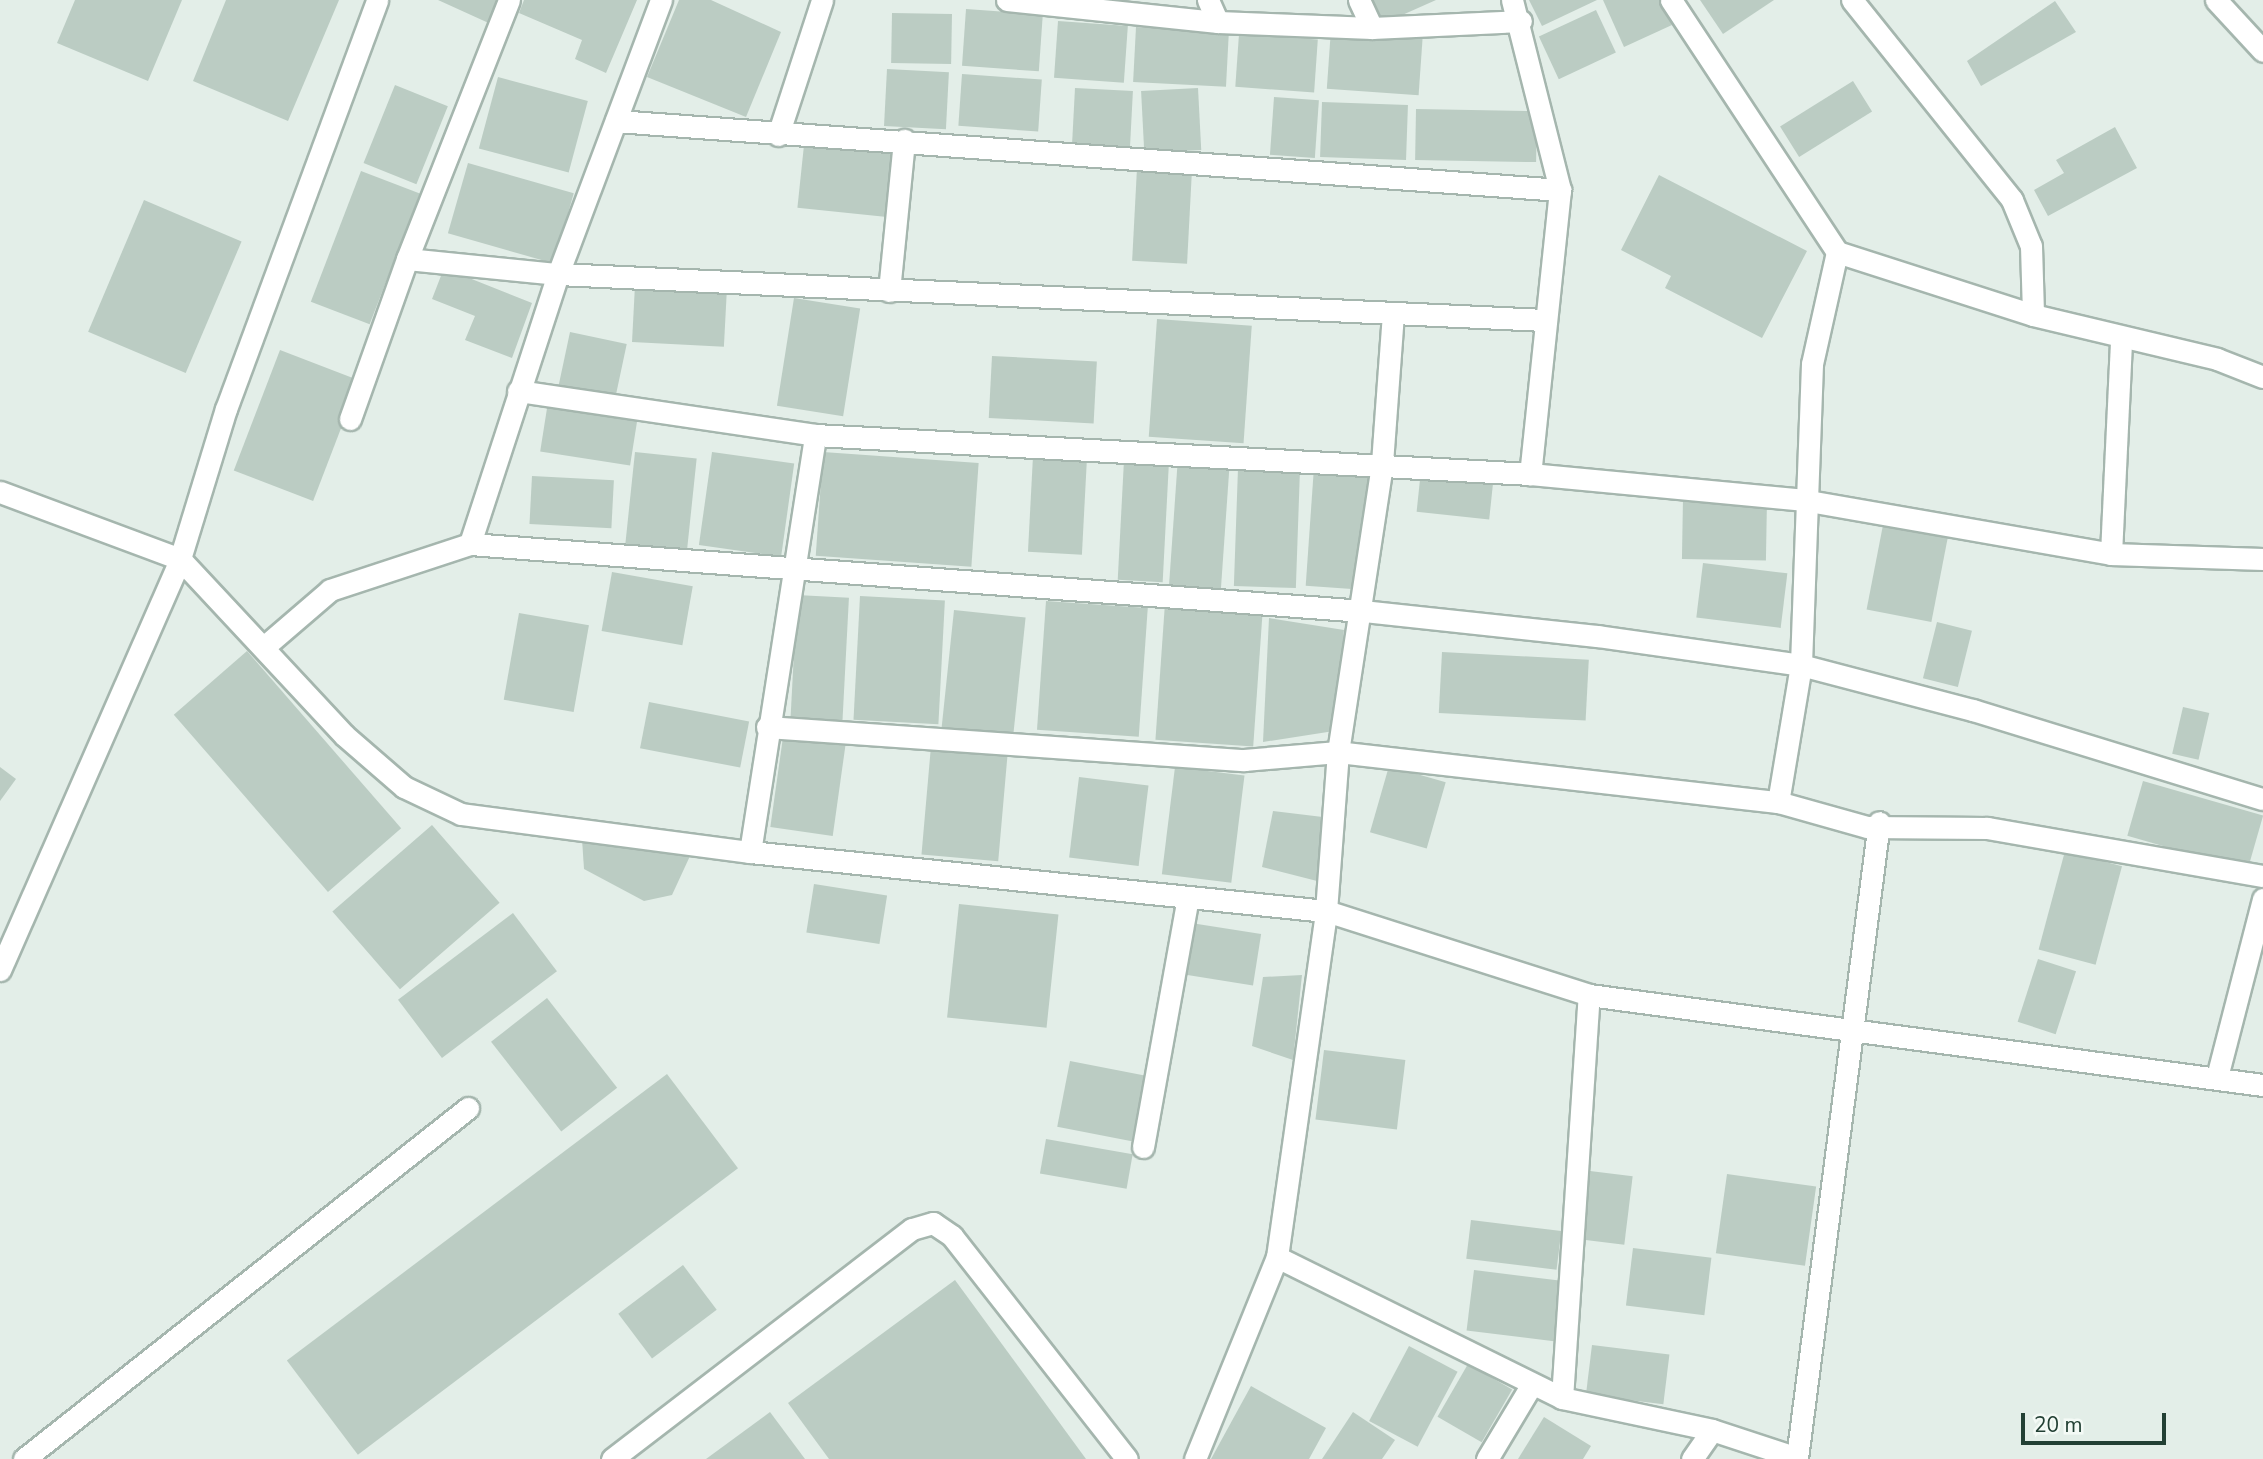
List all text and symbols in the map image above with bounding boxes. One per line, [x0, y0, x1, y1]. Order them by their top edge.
scale bar [2025, 1400, 2170, 1444]
text: 20 m [2034, 1411, 2083, 1439]

